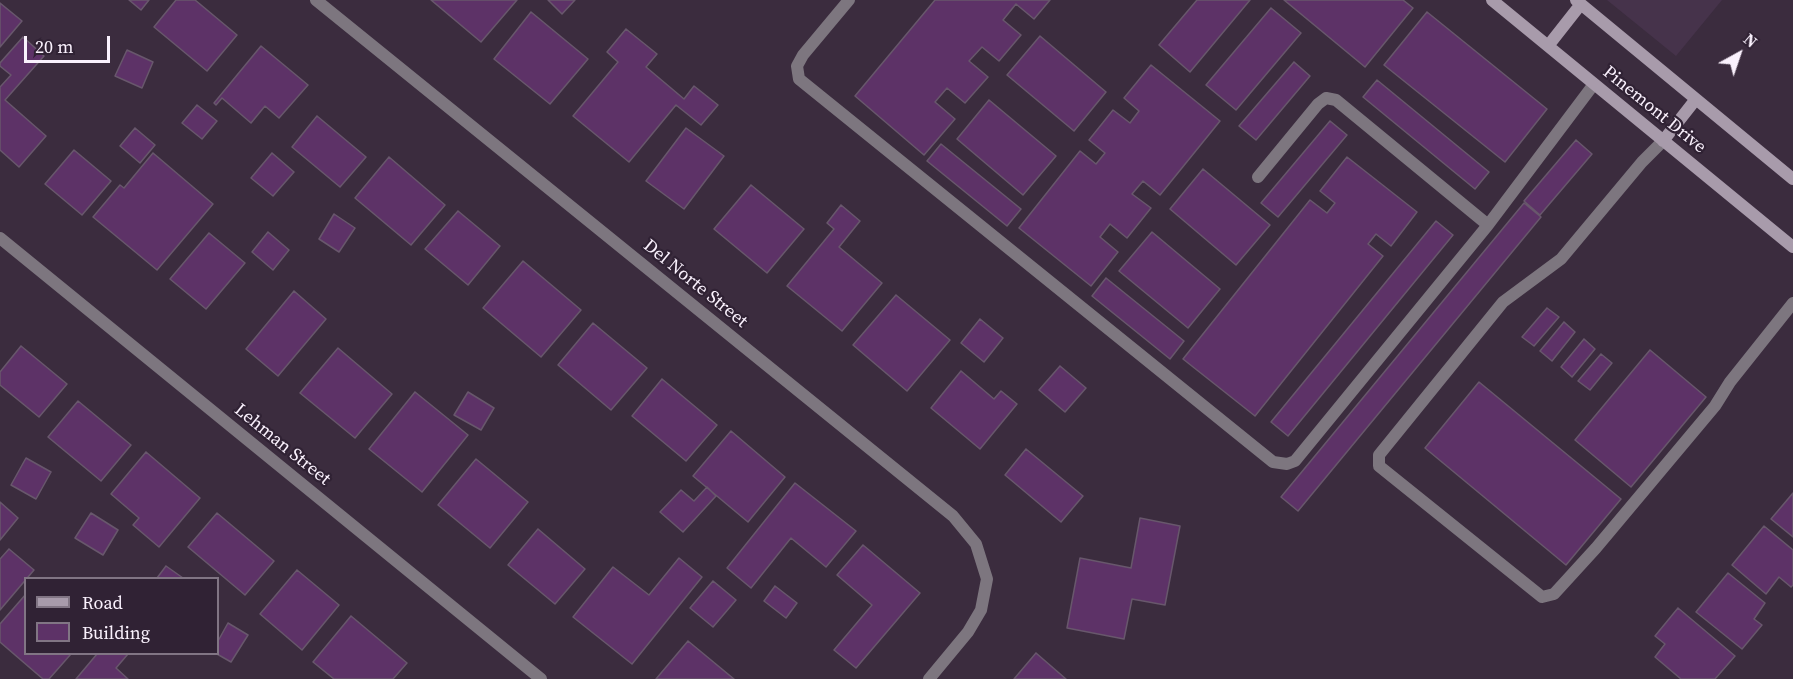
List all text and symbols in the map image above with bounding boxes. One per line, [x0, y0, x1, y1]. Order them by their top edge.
scale bar [27, 24, 112, 62]
north arrow [1709, 24, 1769, 84]
text: N [1739, 28, 1762, 52]
text: 20 m [35, 34, 73, 59]
street label: Pinemont Drive [1598, 62, 1710, 158]
street label: Del Norte Street [638, 235, 752, 333]
street label: Lehman Street [230, 400, 334, 490]
legend [24, 577, 219, 655]
text: Road [82, 590, 123, 615]
text: Building [82, 620, 150, 645]

